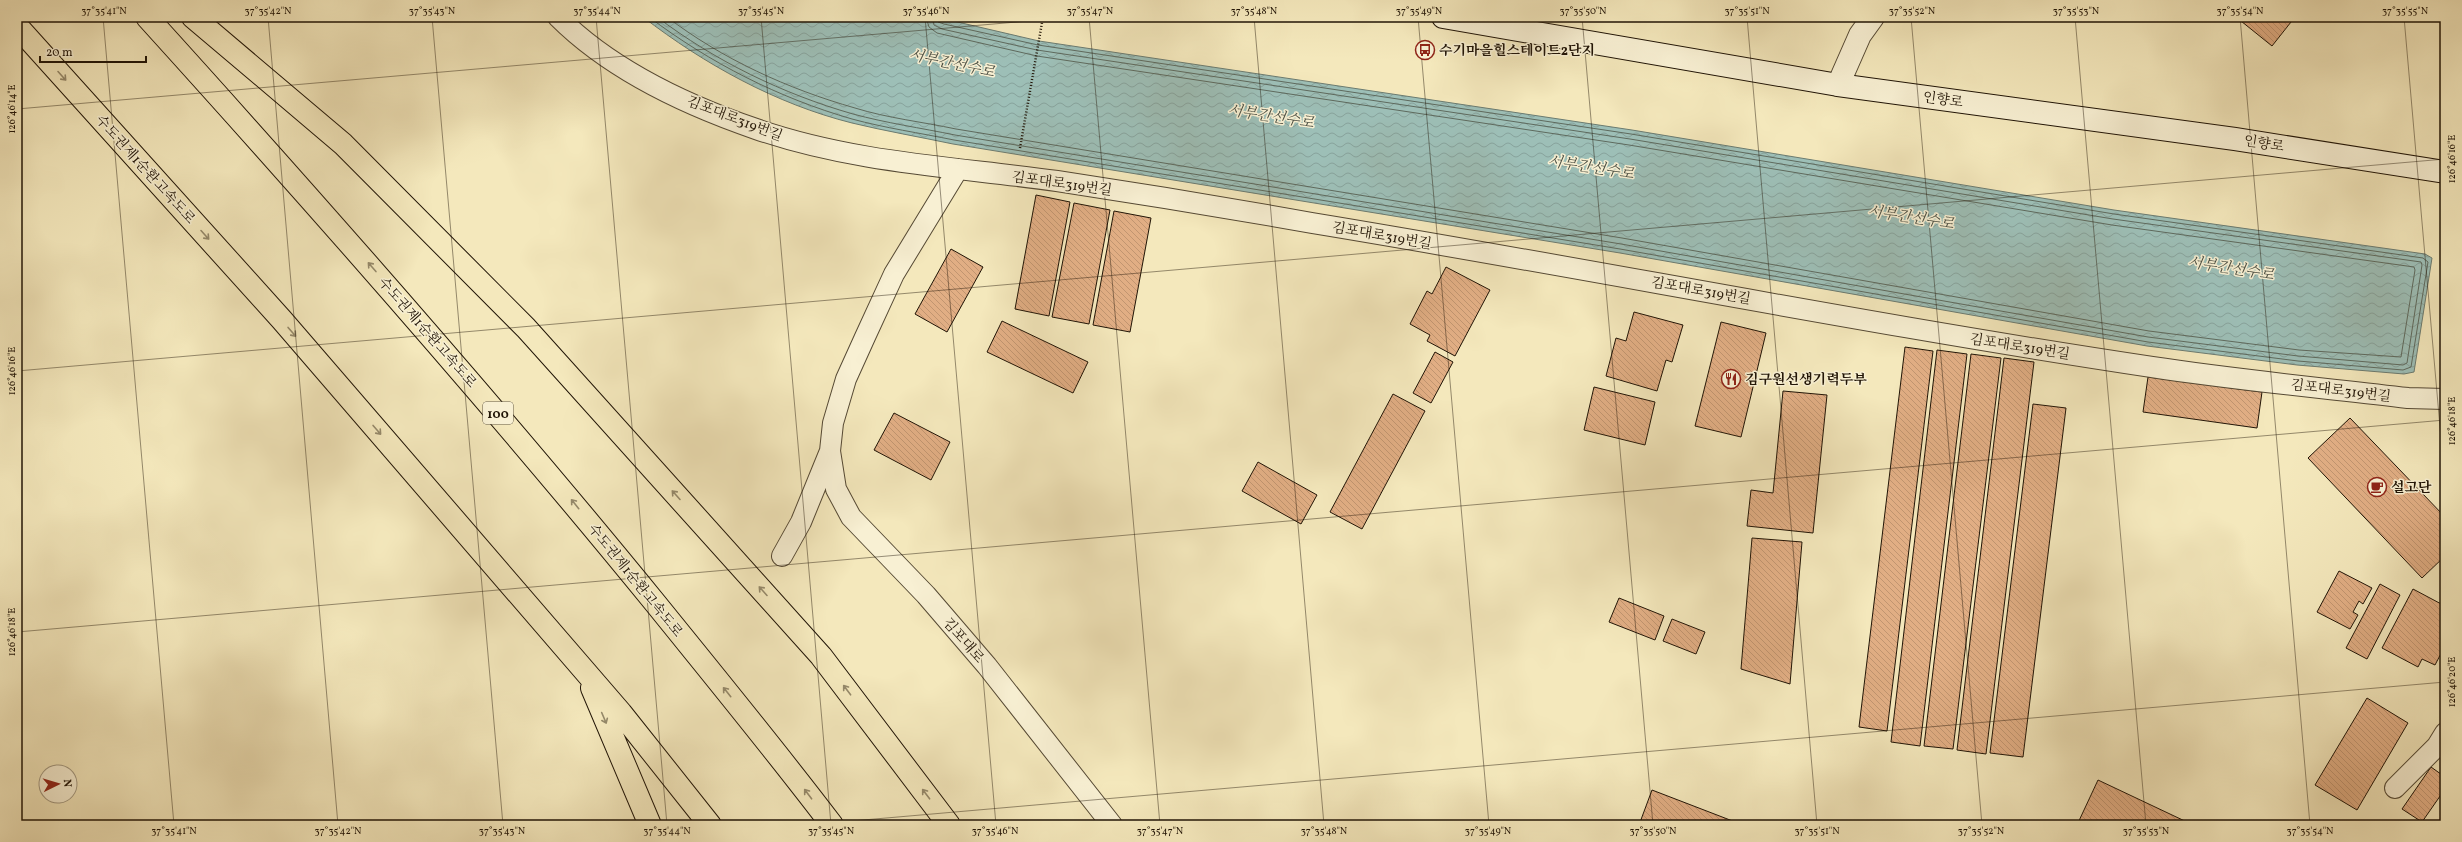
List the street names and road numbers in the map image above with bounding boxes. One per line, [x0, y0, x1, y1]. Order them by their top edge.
street label: 인향로 [1921, 88, 1965, 113]
street label: 김포대로319번길 [684, 92, 785, 146]
street label: 수도권제1순환고속도로 [91, 111, 199, 229]
street label: 인향로 [2242, 132, 2286, 157]
street label: 김포대로319번길 [1010, 168, 1113, 201]
street label: 김포대로319번길 [1330, 218, 1433, 255]
street label: 김포대로319번길 [1649, 273, 1752, 310]
street label: 수도권제1순환고속도로 [374, 274, 480, 393]
street label: 김포대로319번길 [1968, 330, 2071, 365]
street label: 김포대로319번길 [2290, 376, 2392, 407]
road number: 100 [483, 402, 513, 424]
street label: 수도권제1순환고속도로 [583, 520, 687, 642]
street label: 김포대로 [938, 614, 988, 668]

